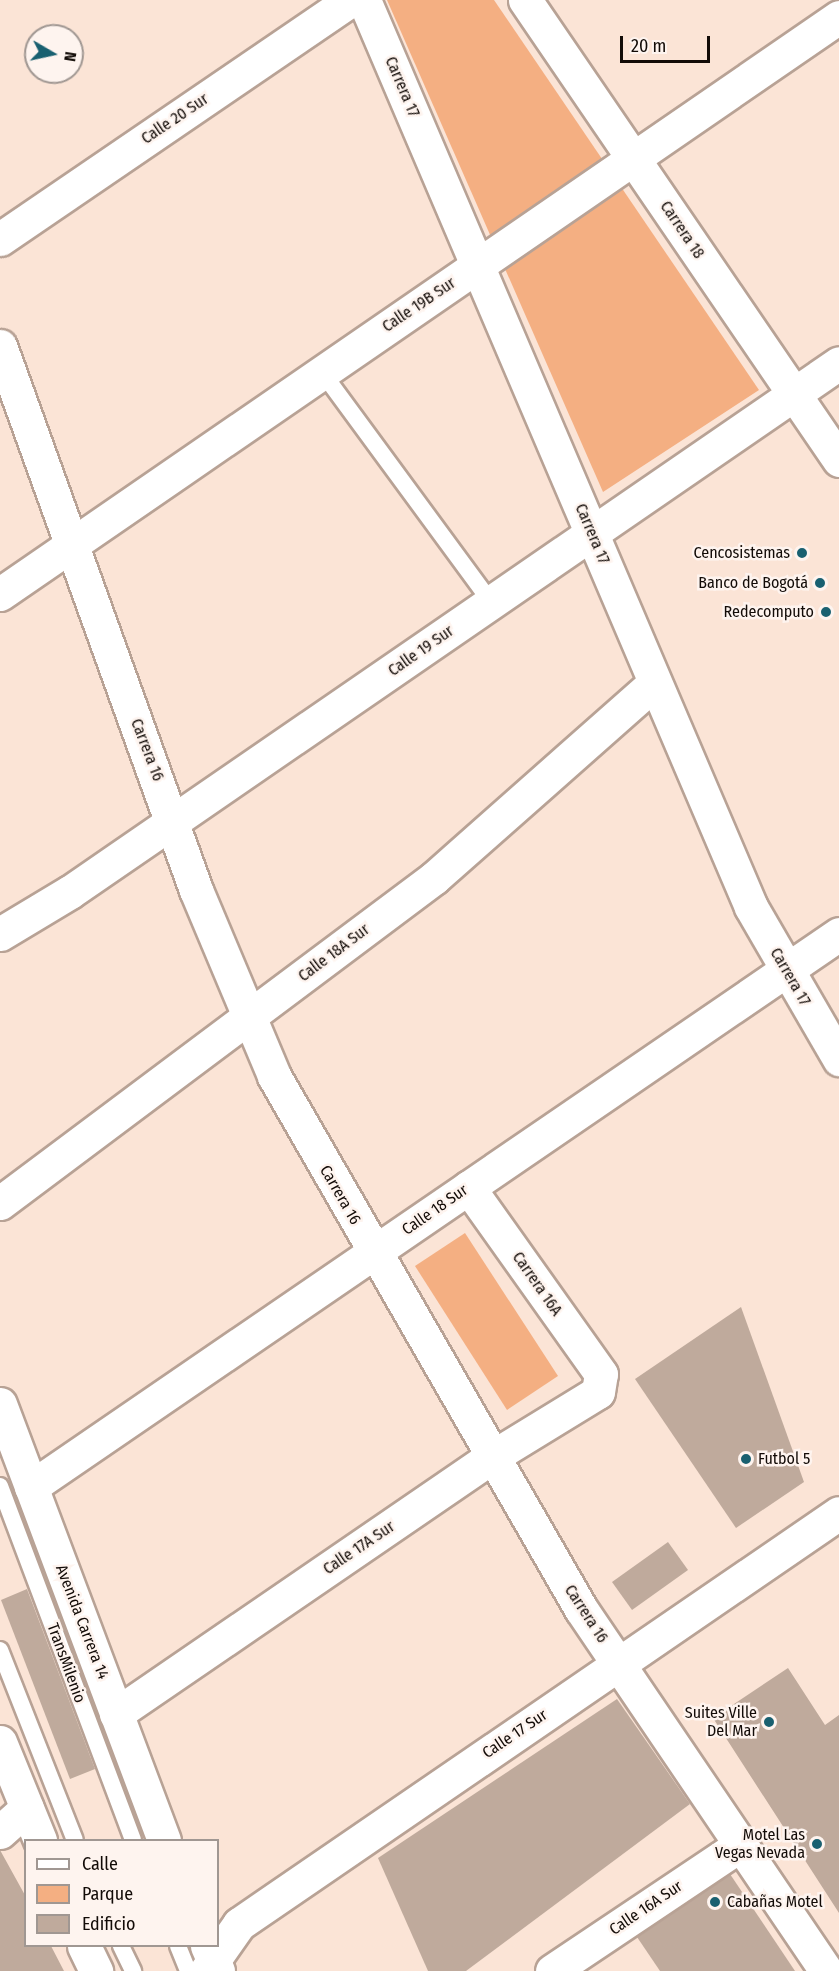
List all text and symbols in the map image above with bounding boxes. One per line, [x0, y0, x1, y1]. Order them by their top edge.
north arrow [24, 24, 84, 84]
scale bar [623, 24, 713, 62]
text: 20 m [631, 35, 666, 57]
text: N [60, 50, 80, 63]
street label: Carrera 17 [381, 54, 423, 120]
street label: Calle 20 Sur [138, 90, 212, 148]
street label: Carrera 18 [656, 198, 708, 262]
street label: Calle 19B Sur [379, 274, 459, 336]
street label: Carrera 17 [571, 501, 613, 567]
place label: Cencosistemas [693, 543, 790, 563]
marker: Cencosistemas [795, 546, 809, 560]
place label: Banco de Bogotá [698, 573, 808, 593]
marker: Banco de Bogotá [813, 576, 827, 590]
place label: Redecomputo [724, 602, 814, 622]
marker: Redecomputo [819, 605, 833, 619]
street label: Calle 19 Sur [385, 622, 457, 680]
street label: Carrera 16 [126, 716, 168, 784]
street label: Calle 18A Sur [295, 920, 373, 986]
street label: Carrera 17 [766, 945, 814, 1009]
street label: Carrera 16 [315, 1162, 365, 1228]
street label: Calle 18 Sur [399, 1180, 471, 1240]
street label: Carrera 16A [508, 1248, 566, 1320]
place label: Futbol 5 [758, 1449, 810, 1469]
marker: Futbol 5 [739, 1452, 753, 1466]
street label: Calle 17A Sur [320, 1517, 398, 1579]
street label: Avenida Carrera 14 [51, 1562, 113, 1682]
street label: Carrera 16 [560, 1581, 612, 1647]
street label: TransMilenio [43, 1621, 89, 1705]
place label: Suites Ville Del Mar [685, 1703, 757, 1741]
street label: Calle 17 Sur [479, 1705, 551, 1763]
marker: Suites Ville Del Mar [762, 1715, 776, 1729]
place label: Motel Las Vegas Nevada [715, 1825, 805, 1863]
marker: Motel Las Vegas Nevada [810, 1837, 824, 1851]
legend [24, 1839, 219, 1947]
text: Calle [82, 1853, 118, 1875]
street label: Calle 16A Sur [606, 1877, 686, 1939]
text: Parque [82, 1883, 133, 1905]
place label: Cabañas Motel [727, 1892, 823, 1912]
marker: Cabañas Motel [708, 1895, 722, 1909]
text: Edificio [82, 1913, 135, 1935]

